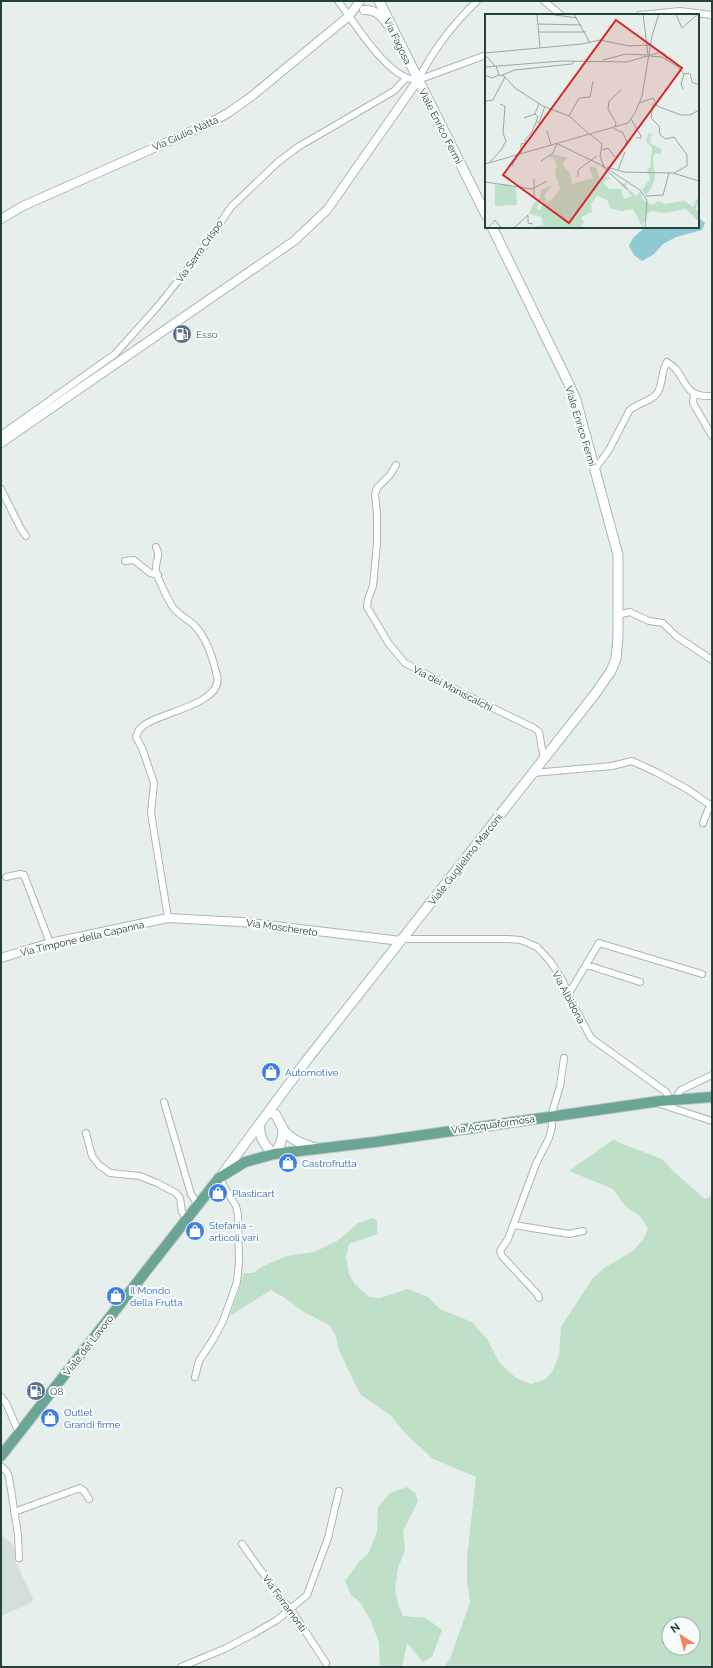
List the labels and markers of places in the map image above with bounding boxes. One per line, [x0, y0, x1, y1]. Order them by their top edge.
fuel station icon: Esso [171, 323, 193, 345]
place label: Esso [196, 329, 218, 340]
shop icon: Automotive [260, 1061, 282, 1083]
place label: Automotive [285, 1067, 339, 1078]
shop icon: Castrofrutta [277, 1152, 299, 1174]
place label: Castrofrutta [302, 1158, 357, 1169]
shop icon: Plasticart [207, 1182, 229, 1204]
place label: Plasticart [232, 1188, 275, 1199]
shop icon: Stefania - articoli vari [184, 1220, 206, 1242]
place label: Stefania - articoli vari [209, 1220, 258, 1243]
shop icon: Il Mondo della Frutta [105, 1285, 127, 1307]
place label: Il Mondo della Frutta [130, 1285, 183, 1308]
fuel station icon: Q8 [25, 1380, 47, 1402]
place label: Q8 [50, 1386, 63, 1397]
shop icon: Outlet Grandi firme [39, 1407, 61, 1429]
place label: Outlet Grandi firme [64, 1407, 121, 1430]

